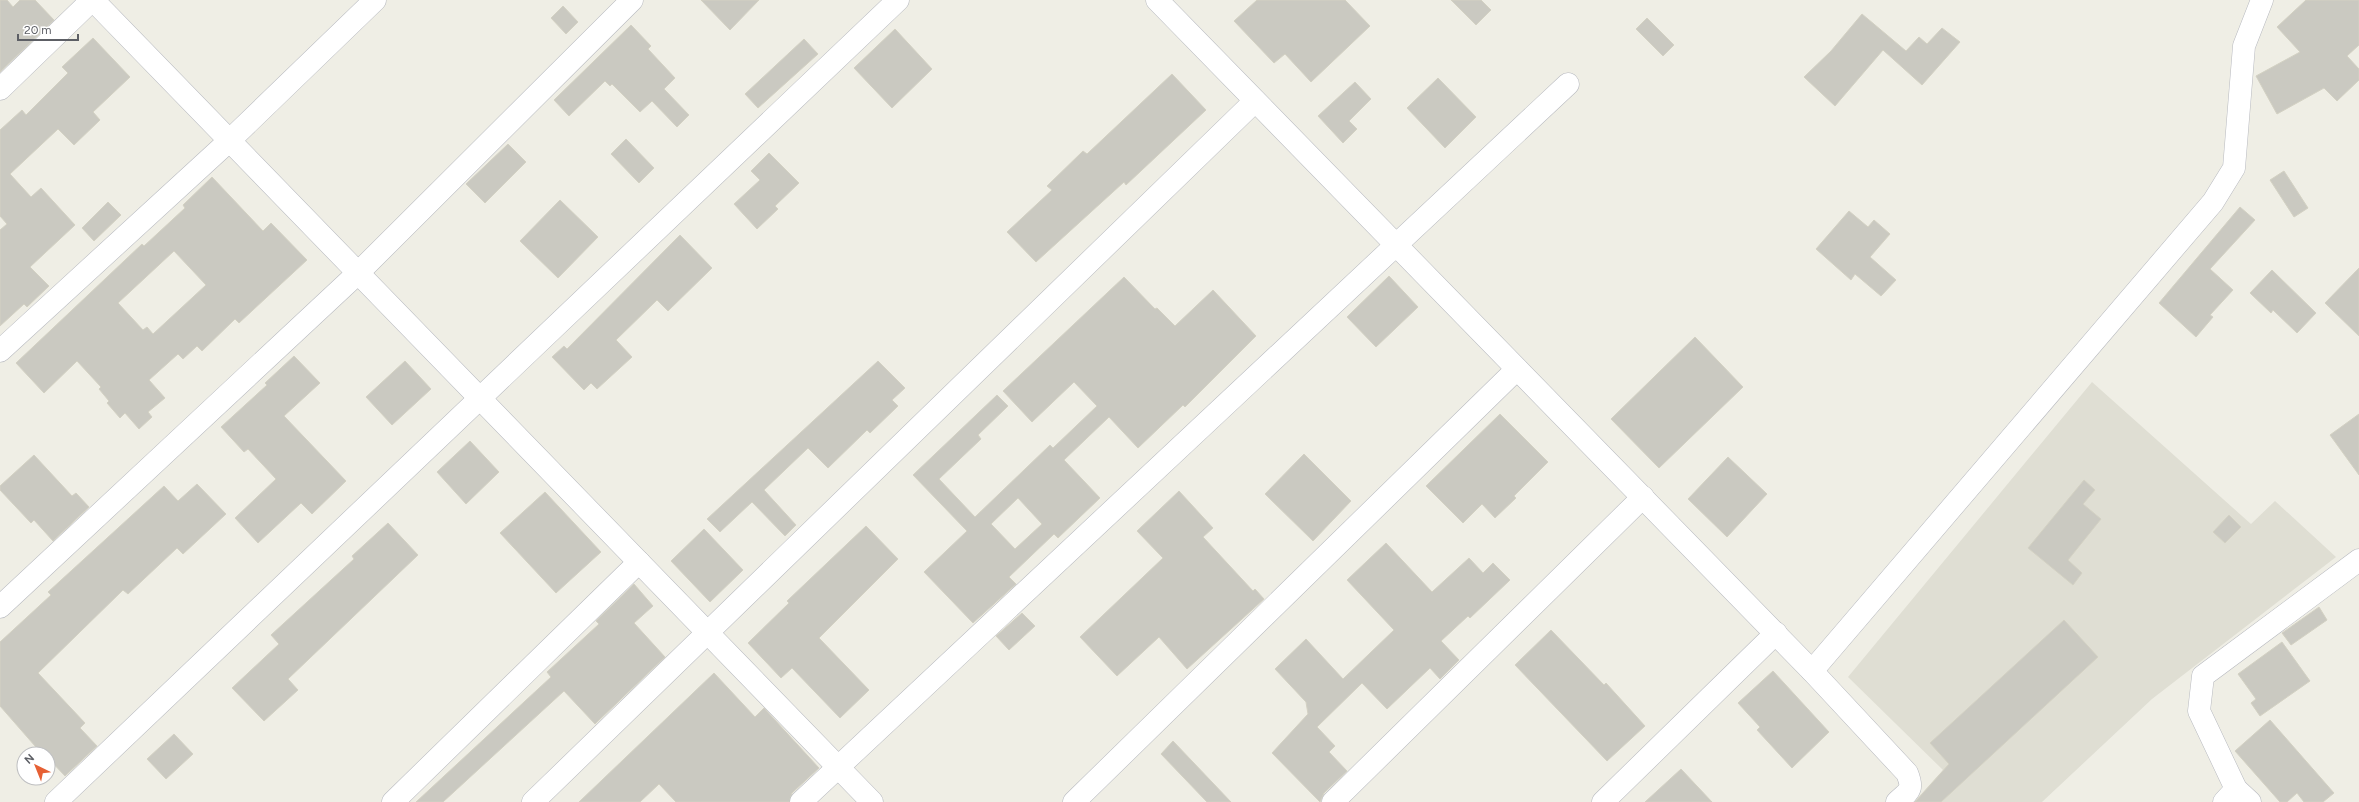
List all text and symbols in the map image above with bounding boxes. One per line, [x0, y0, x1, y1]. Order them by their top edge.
scale bar [18, 16, 78, 42]
text: 20 m [24, 23, 52, 37]
north arrow [16, 746, 56, 786]
text: N [22, 751, 37, 767]

